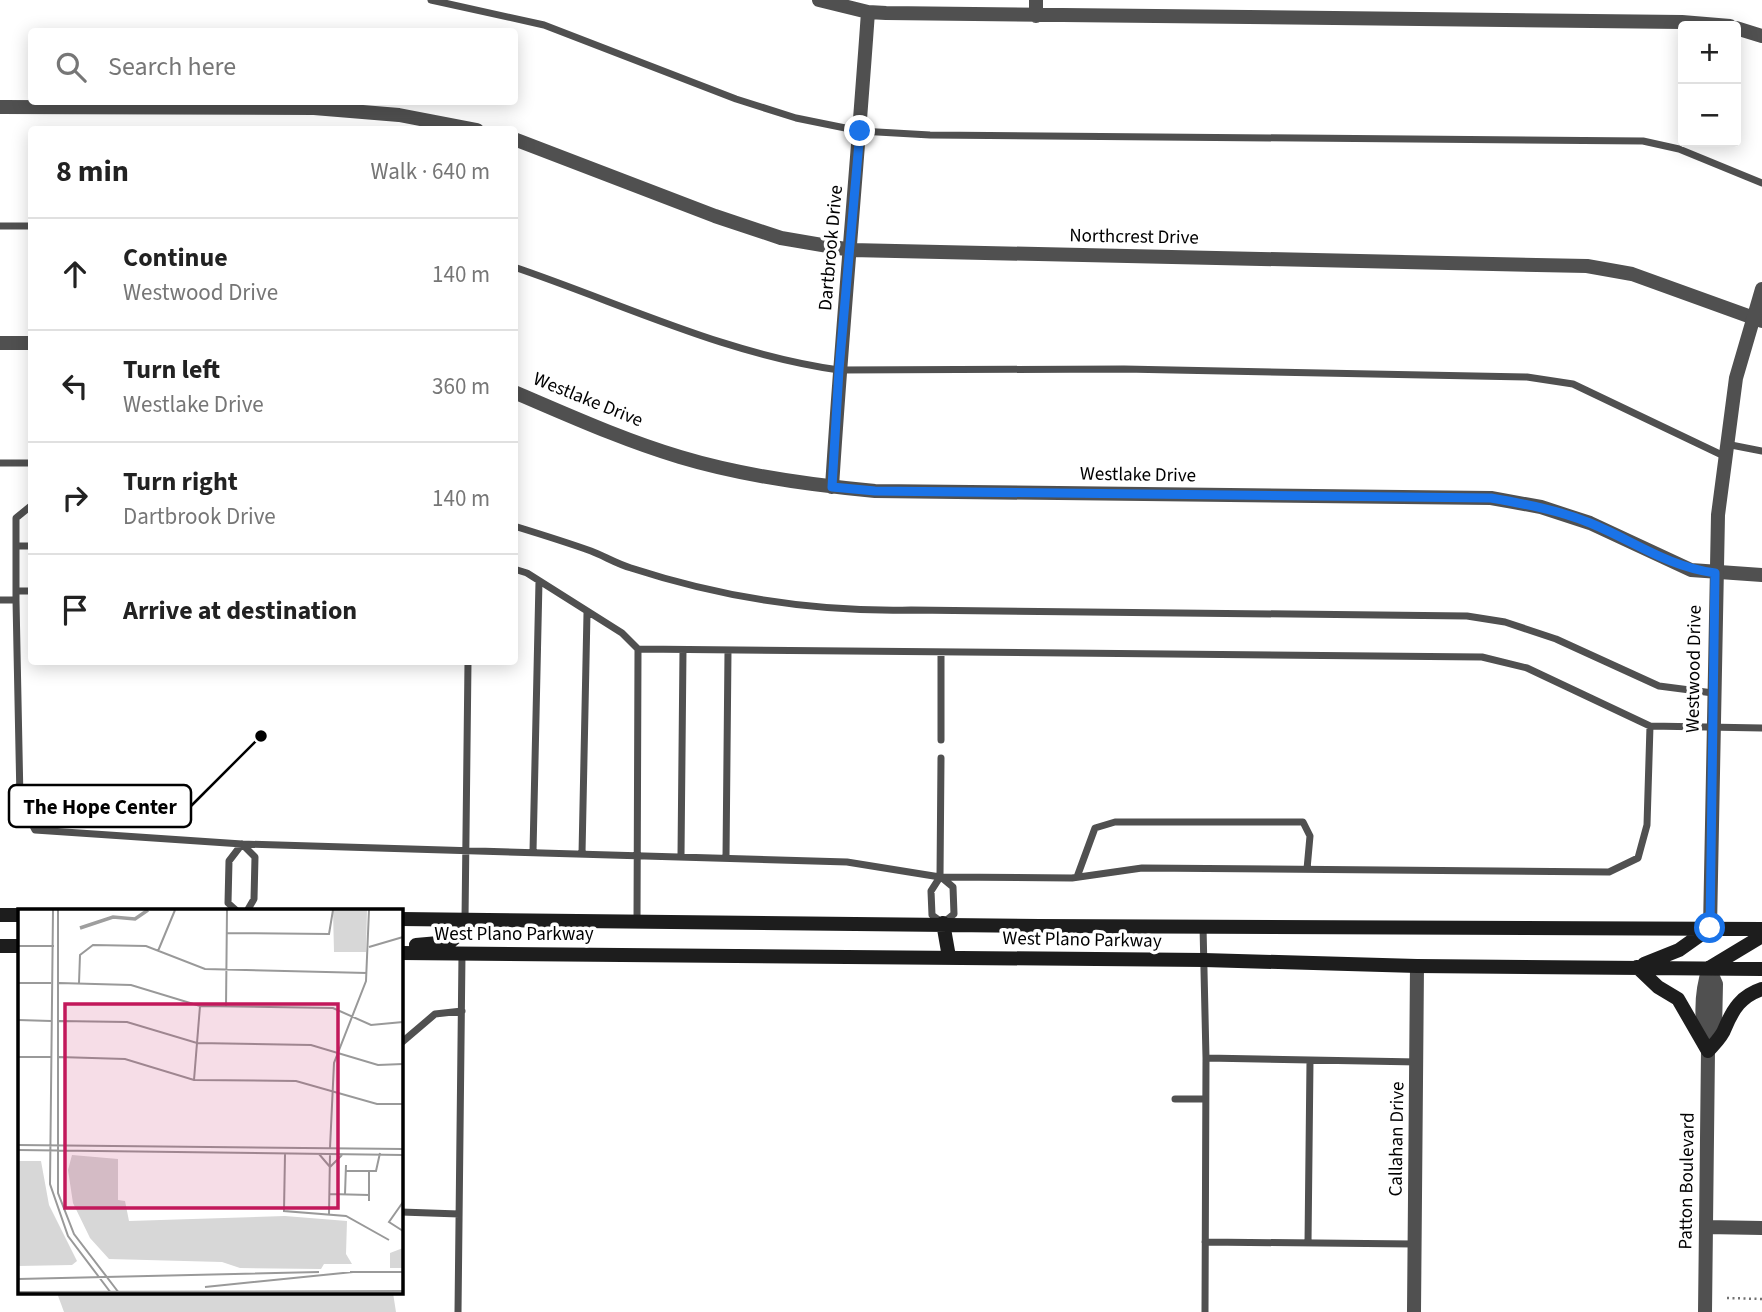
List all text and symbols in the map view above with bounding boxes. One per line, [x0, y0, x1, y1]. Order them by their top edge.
map controls [1678, 21, 1741, 147]
button: + [1678, 21, 1741, 84]
search box [28, 28, 518, 105]
icon: search [52, 48, 90, 86]
text: Search here [108, 48, 236, 85]
button: − [1678, 84, 1741, 147]
route end [844, 115, 875, 146]
text: 8 min [56, 150, 129, 193]
text: Walk · 640 m [371, 155, 490, 188]
street label: Dartbrook Drive [812, 184, 850, 312]
street label: Northcrest Drive [1069, 222, 1199, 252]
text: Continue [123, 239, 228, 276]
icon: ahead [56, 255, 94, 293]
text: 140 m [432, 258, 490, 291]
text: Westwood Drive [123, 276, 278, 309]
text: Turn left [123, 351, 220, 388]
street label: Westlake Drive [529, 366, 647, 434]
icon: left [56, 367, 94, 405]
text: 360 m [432, 370, 490, 403]
text: Westlake Drive [123, 388, 264, 421]
street label: Westlake Drive [1080, 460, 1196, 490]
text: Turn right [123, 463, 238, 500]
icon: right [56, 479, 94, 517]
text: 140 m [432, 482, 490, 515]
text: Dartbrook Drive [123, 500, 276, 533]
icon: arrive [56, 591, 94, 629]
text: Arrive at destination [123, 592, 357, 629]
street label: Westwood Drive [1679, 605, 1709, 733]
callout: The Hope Center [9, 785, 191, 827]
text: The Hope Center [23, 792, 177, 822]
inset map [18, 909, 402, 1294]
route start [1694, 912, 1725, 943]
street label: West Plano Parkway [434, 921, 594, 948]
street label: West Plano Parkway [1002, 925, 1162, 955]
street label: Callahan Drive [1382, 1081, 1412, 1197]
street label: Patton Boulevard [1672, 1112, 1702, 1250]

